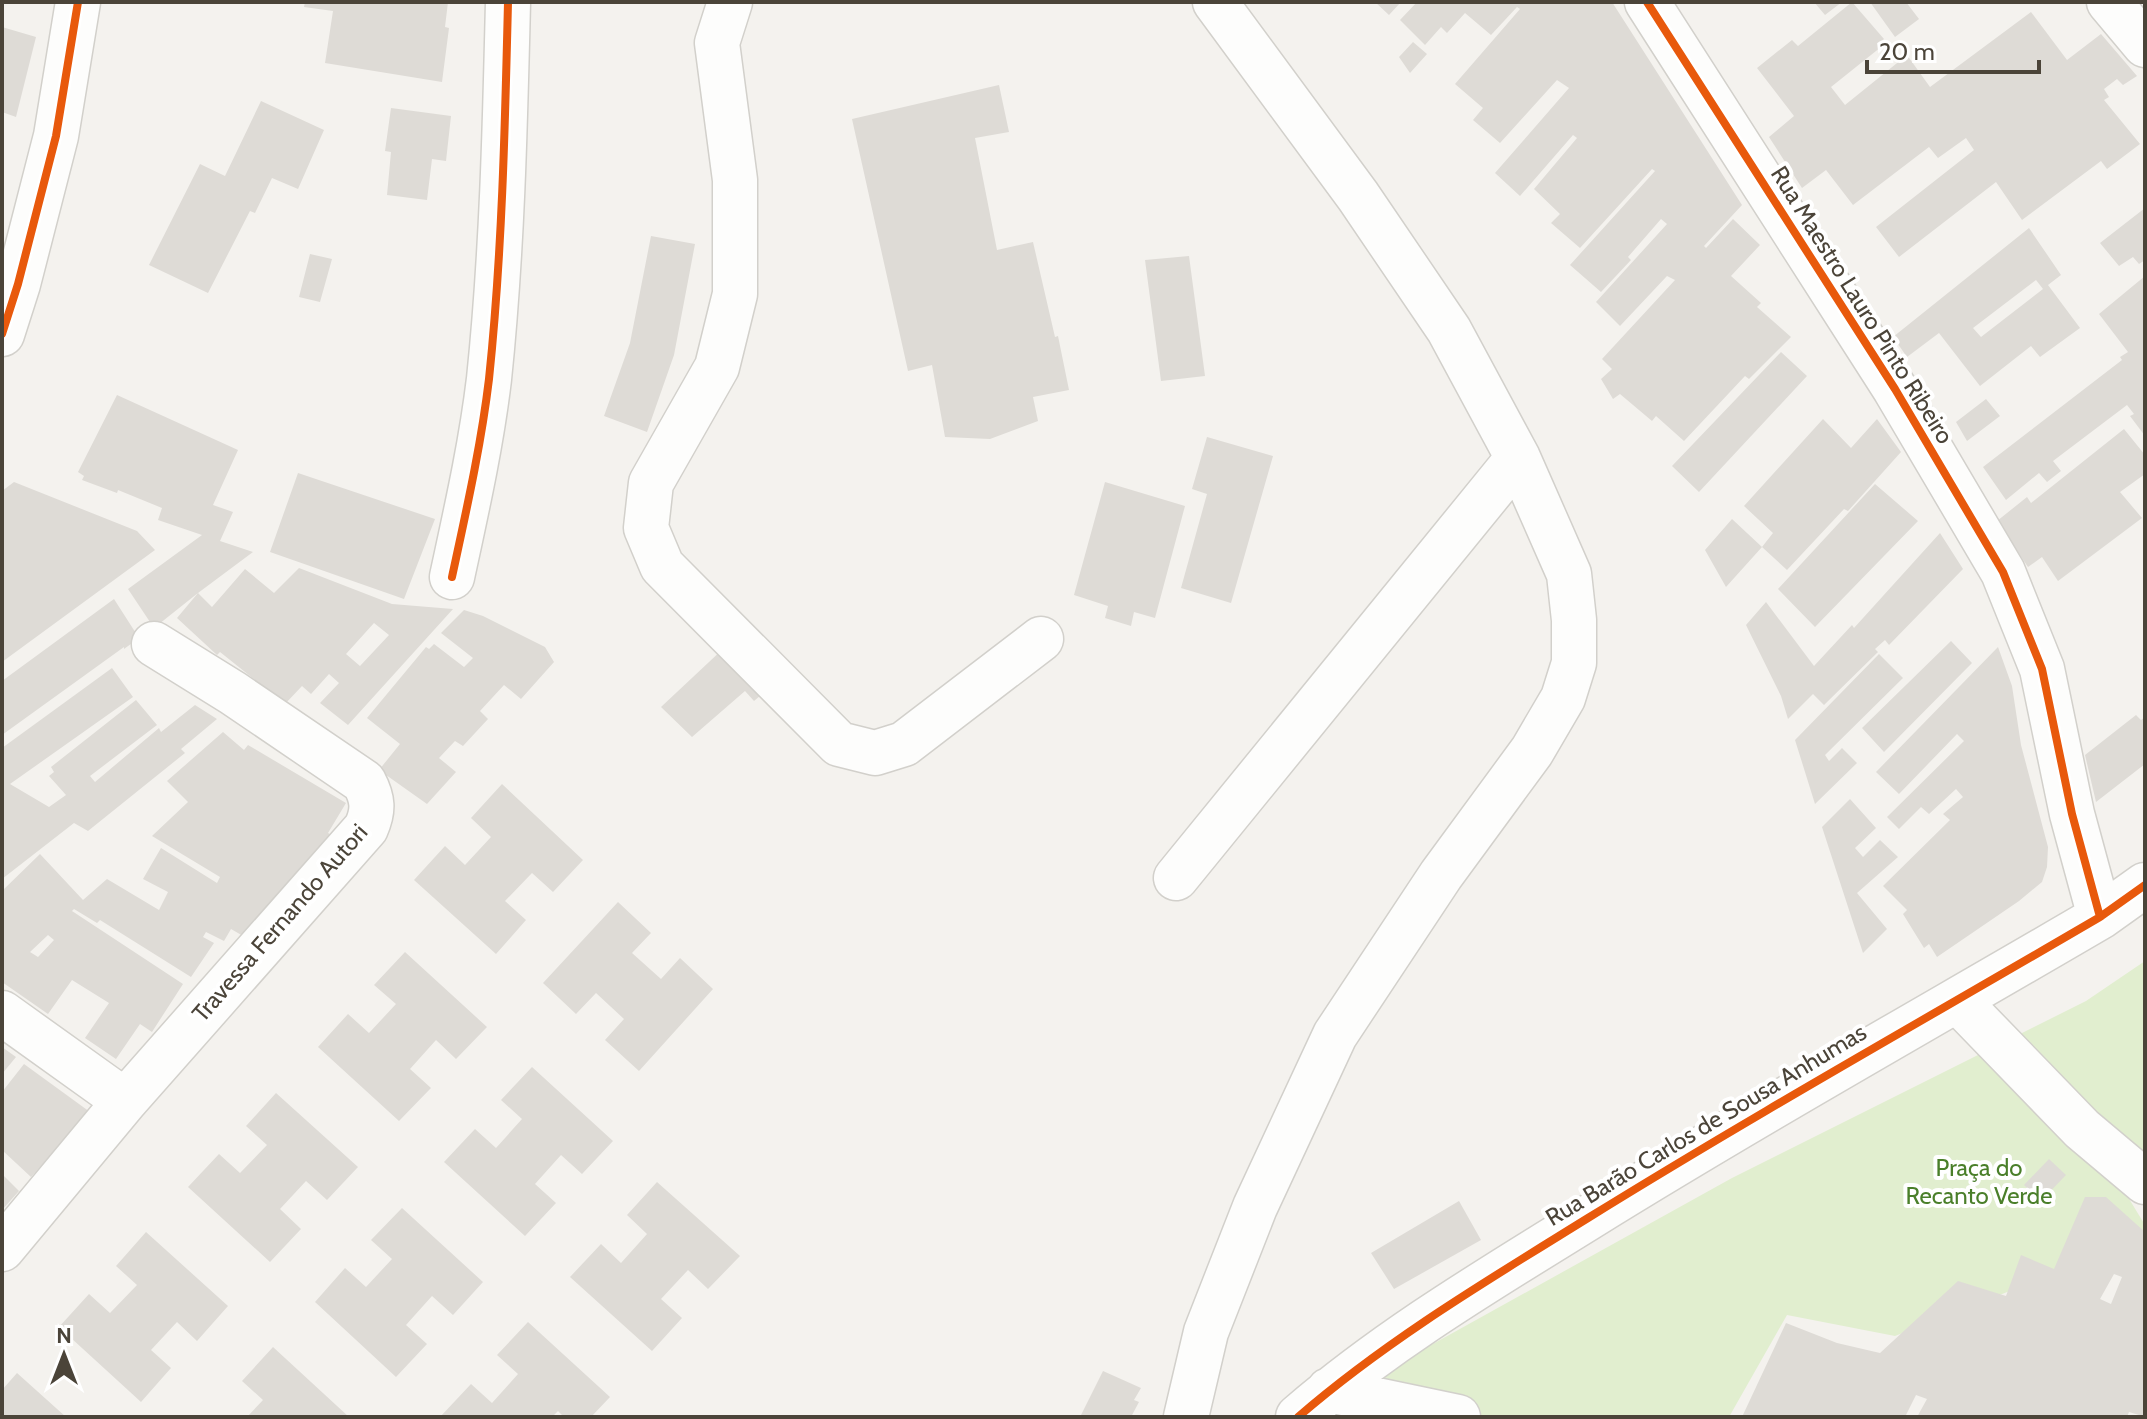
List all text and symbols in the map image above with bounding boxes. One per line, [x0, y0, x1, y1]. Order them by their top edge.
scale bar [1867, 24, 2039, 74]
text: 20 m [1879, 37, 1935, 66]
street label: Rua Maestro Lauro Pinto Ribeiro [1765, 161, 1960, 449]
street label: Travessa Fernando Autori [186, 818, 373, 1027]
street label: Rua Barão Carlos de Sousa Anhumas [1540, 1017, 1871, 1232]
park label: Praça do Recanto Verde [1906, 1153, 2052, 1210]
north arrow [24, 1315, 104, 1395]
text: N [56, 1322, 72, 1349]

